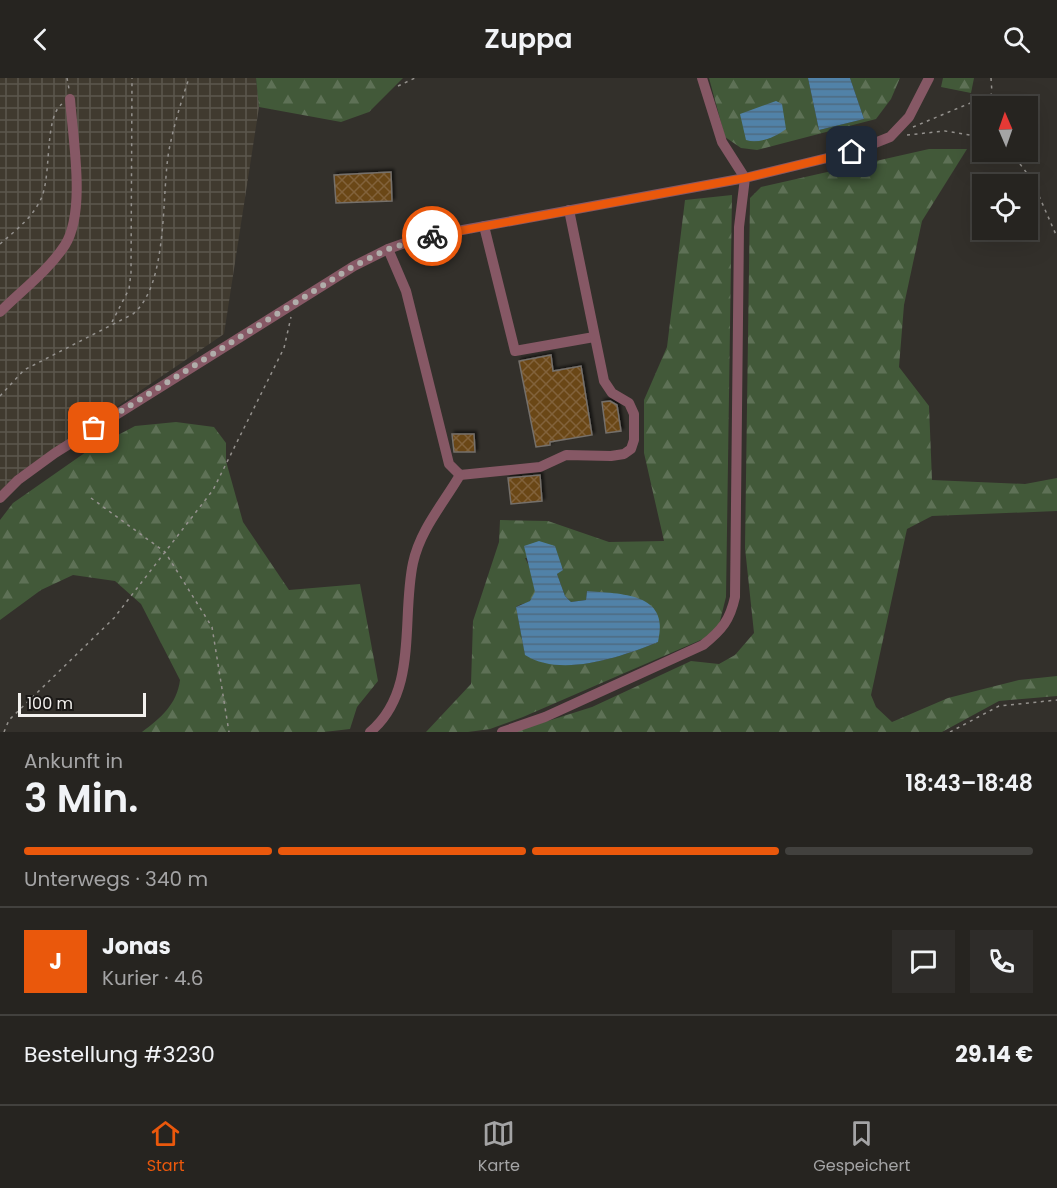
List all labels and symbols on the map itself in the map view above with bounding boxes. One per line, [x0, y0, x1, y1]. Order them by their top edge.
north arrow [972, 96, 1038, 162]
pin [826, 126, 877, 177]
courier [402, 206, 462, 266]
pin [68, 402, 119, 453]
scale bar [18, 690, 146, 718]

